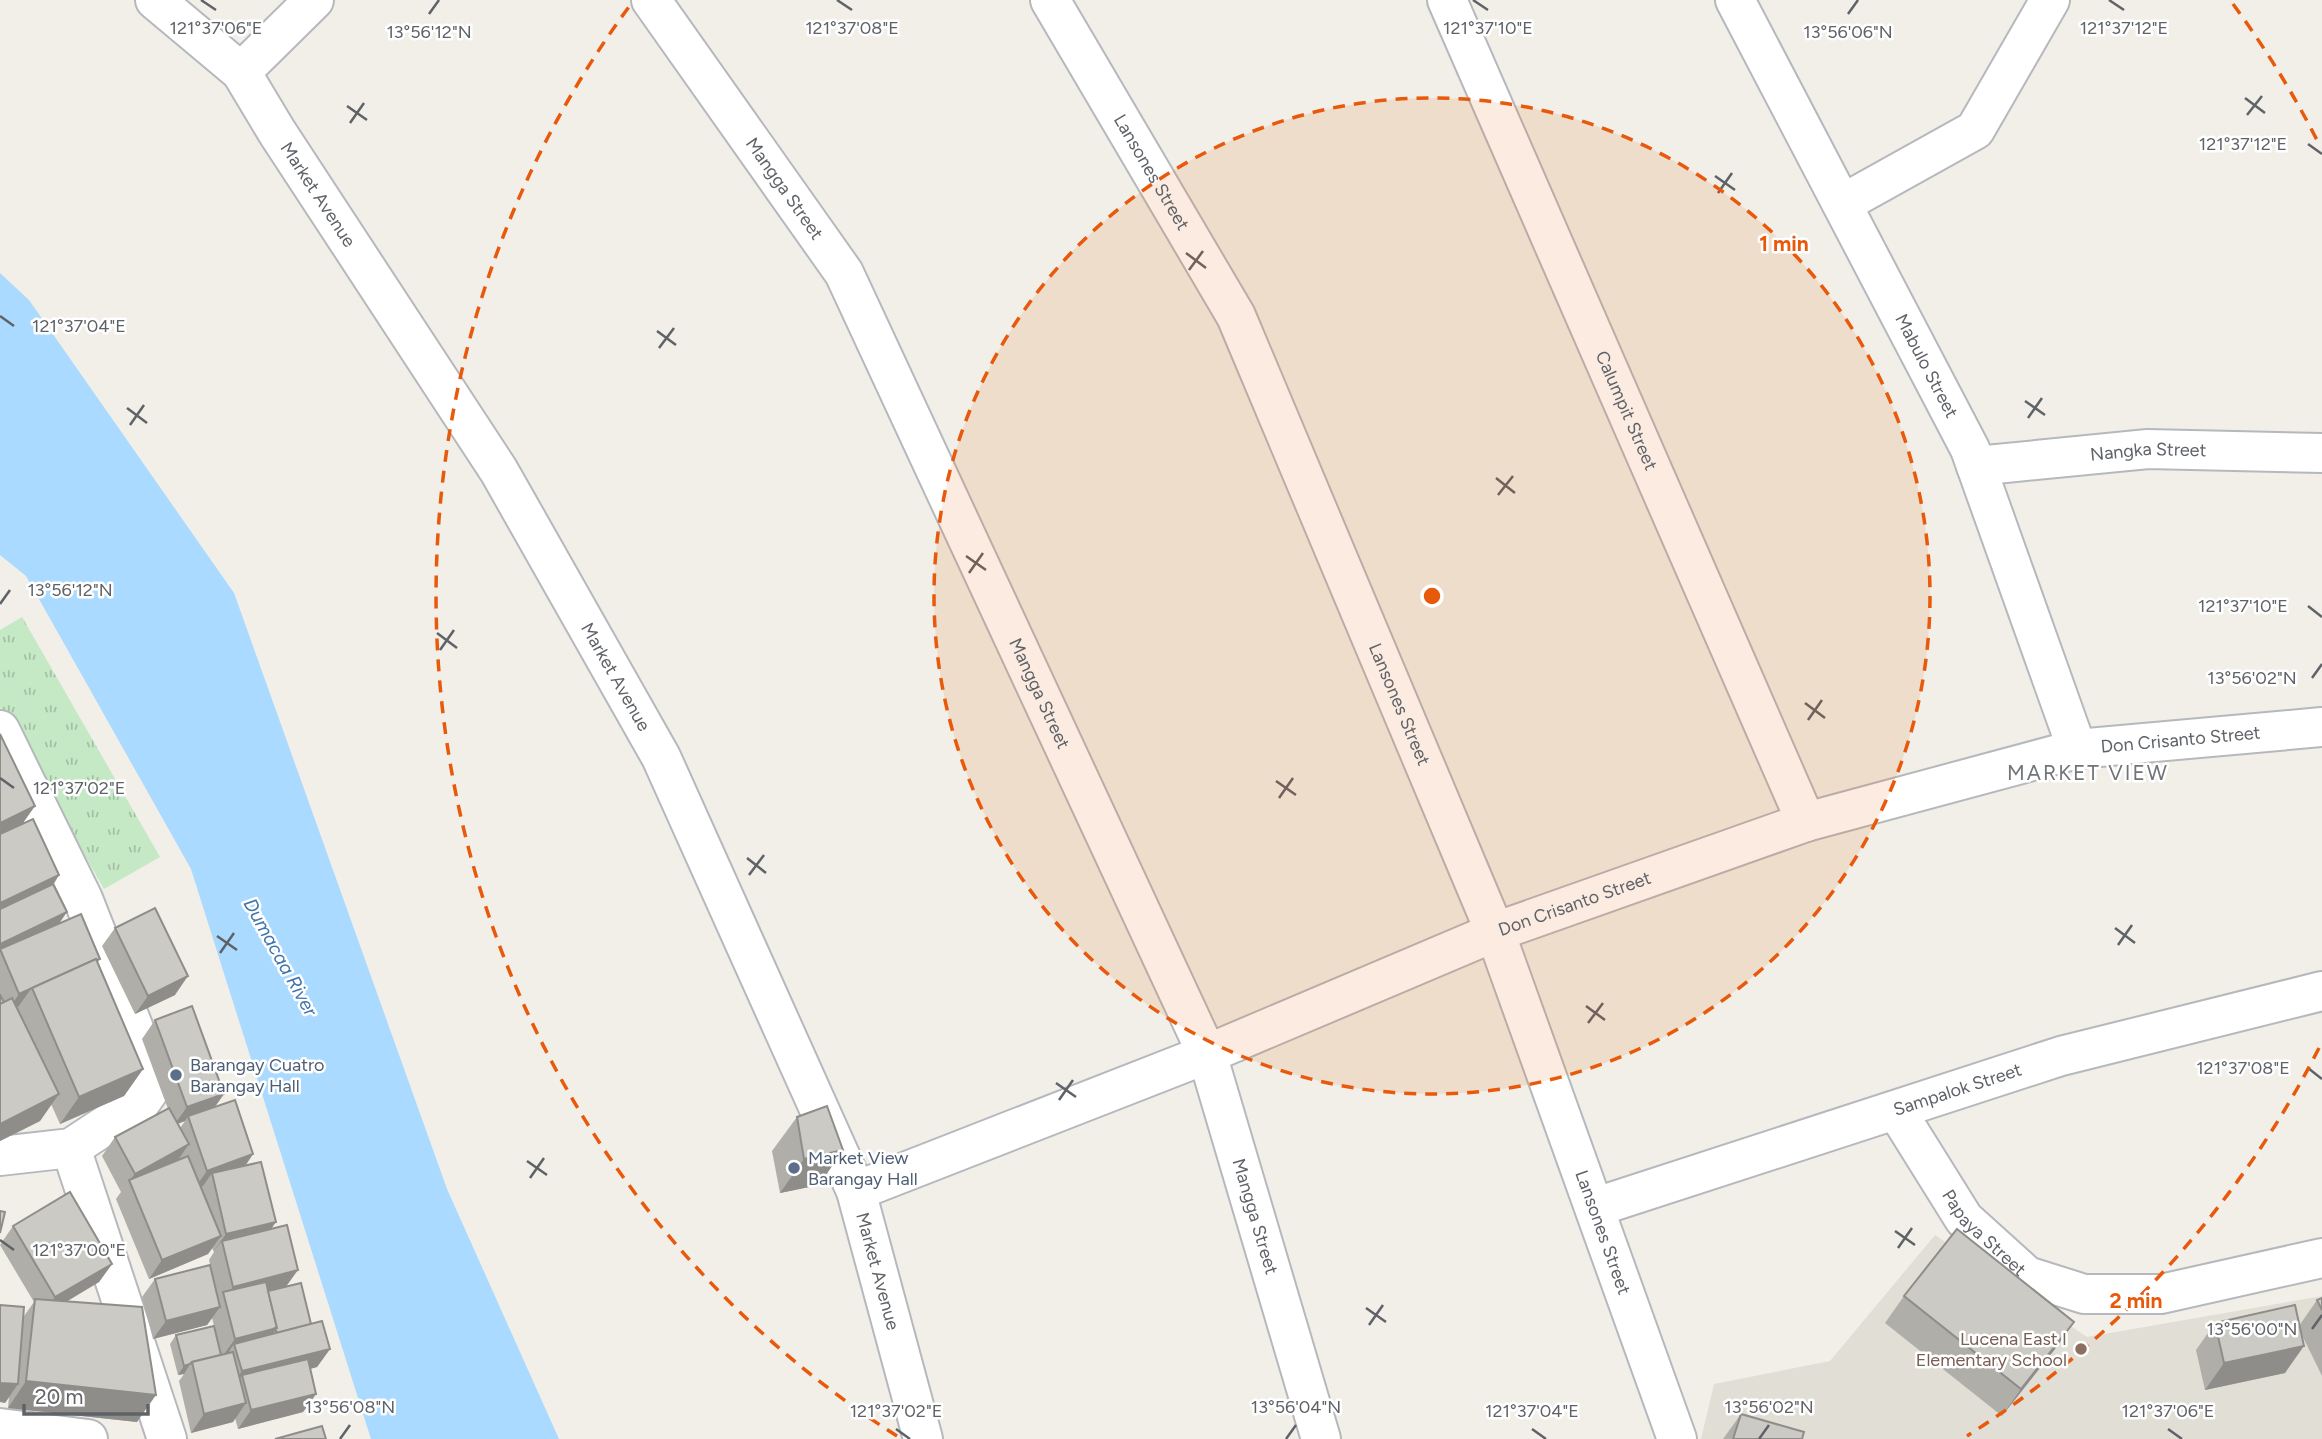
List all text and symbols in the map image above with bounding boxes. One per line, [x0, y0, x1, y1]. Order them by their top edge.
text: 121°37'06"E [170, 17, 262, 39]
text: 121°37'08"E [805, 17, 899, 39]
text: 121°37'10"E [1443, 17, 1533, 39]
text: 121°37'12"E [2080, 17, 2168, 39]
text: 13°56'12"N [386, 21, 472, 43]
text: 13°56'06"N [1803, 21, 1893, 43]
street label: Lansones Street [1109, 110, 1194, 234]
street label: Mangga Street [741, 133, 828, 244]
text: 121°37'12"E [2199, 133, 2287, 155]
street label: Market Avenue [276, 138, 360, 251]
text: 1 min [1759, 231, 1809, 256]
street label: Mabulo Street [1890, 310, 1963, 422]
text: 121°37'04"E [32, 315, 126, 337]
street label: Calumpit Street [1591, 347, 1662, 474]
street label: Nangka Street [2089, 438, 2207, 466]
text: 13°56'12"N [27, 579, 113, 601]
centre of rings [1420, 584, 1444, 608]
text: 121°37'10"E [2198, 595, 2288, 617]
street label: Market Avenue [576, 619, 655, 735]
street label: Mangga Street [1004, 635, 1075, 753]
street label: Lansones Street [1364, 640, 1435, 769]
text: 13°56'02"N [2207, 667, 2297, 689]
street label: Don Crisanto Street [2100, 722, 2262, 758]
district label: MARKET VIEW [2007, 760, 2169, 785]
text: 121°37'02"E [33, 777, 125, 799]
street label: Don Crisanto Street [1495, 867, 1654, 941]
water label: Dumacaa River [239, 894, 323, 1021]
place label: Barangay Cuatro Barangay Hall [190, 1054, 325, 1097]
text: 121°37'08"E [2196, 1057, 2290, 1079]
street label: Sampalok Street [1891, 1059, 2024, 1121]
marker: Barangay Cuatro Barangay Hall [168, 1067, 184, 1083]
place label: Market View Barangay Hall [808, 1147, 918, 1190]
street label: Mangga Street [1228, 1156, 1283, 1277]
marker: Market View Barangay Hall [786, 1160, 802, 1176]
street label: Lansones Street [1570, 1167, 1635, 1298]
street label: Papaya Street [1937, 1185, 2031, 1281]
street label: Market Avenue [851, 1210, 904, 1333]
text: 121°37'00"E [32, 1239, 126, 1261]
text: 2 min [2110, 1288, 2162, 1313]
text: 13°56'00"N [2207, 1318, 2297, 1340]
place label: Lucena East I Elementary School [1916, 1328, 2067, 1371]
marker: Lucena East I Elementary School [2073, 1341, 2089, 1357]
scale bar [24, 1372, 149, 1416]
text: 20 m [35, 1384, 83, 1409]
text: 13°56'08"N [305, 1396, 395, 1418]
text: 13°56'04"N [1251, 1396, 1341, 1418]
text: 13°56'02"N [1724, 1396, 1814, 1418]
text: 121°37'02"E [850, 1400, 942, 1422]
text: 121°37'04"E [1485, 1400, 1579, 1422]
text: 121°37'06"E [2122, 1400, 2214, 1422]

